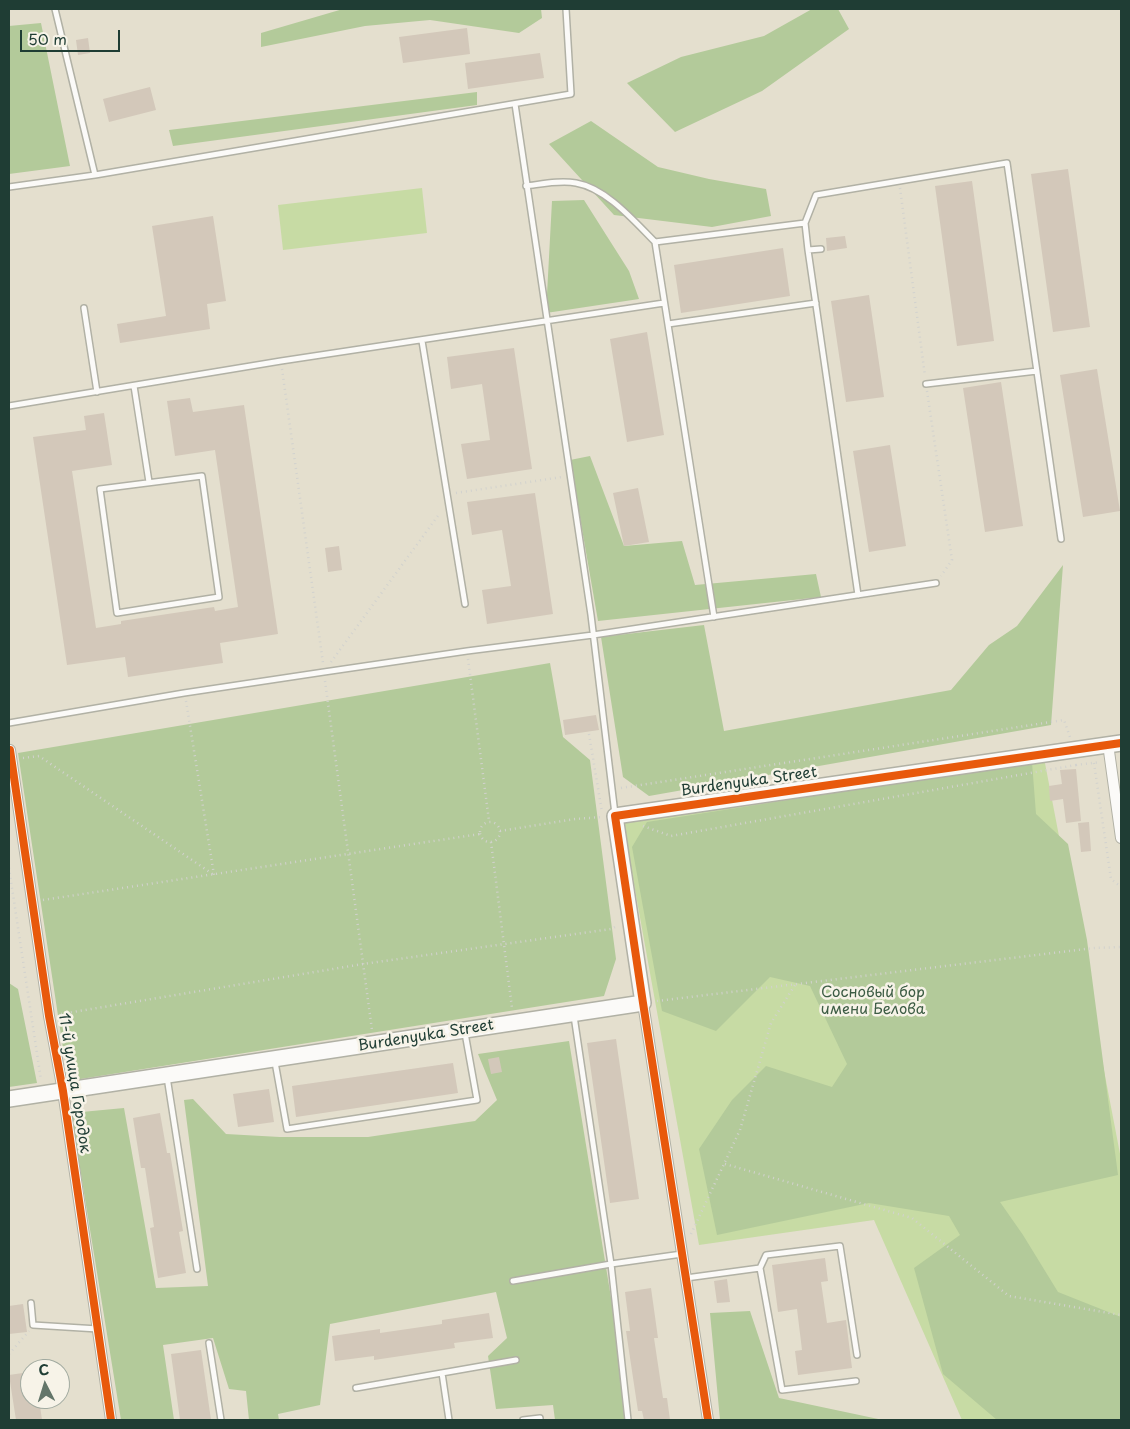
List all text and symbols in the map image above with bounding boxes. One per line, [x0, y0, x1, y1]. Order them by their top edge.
scale bar [22, 20, 122, 52]
text: 50 m [28, 27, 67, 50]
street label: Burdenyuka Street [680, 764, 818, 800]
park label: Сосновый бор имени Белова [821, 984, 925, 1019]
street label: 11-й улица Городок [54, 1012, 94, 1154]
street label: Burdenyuka Street [357, 1016, 495, 1056]
north arrow [20, 1359, 70, 1409]
text: С [38, 1359, 50, 1380]

